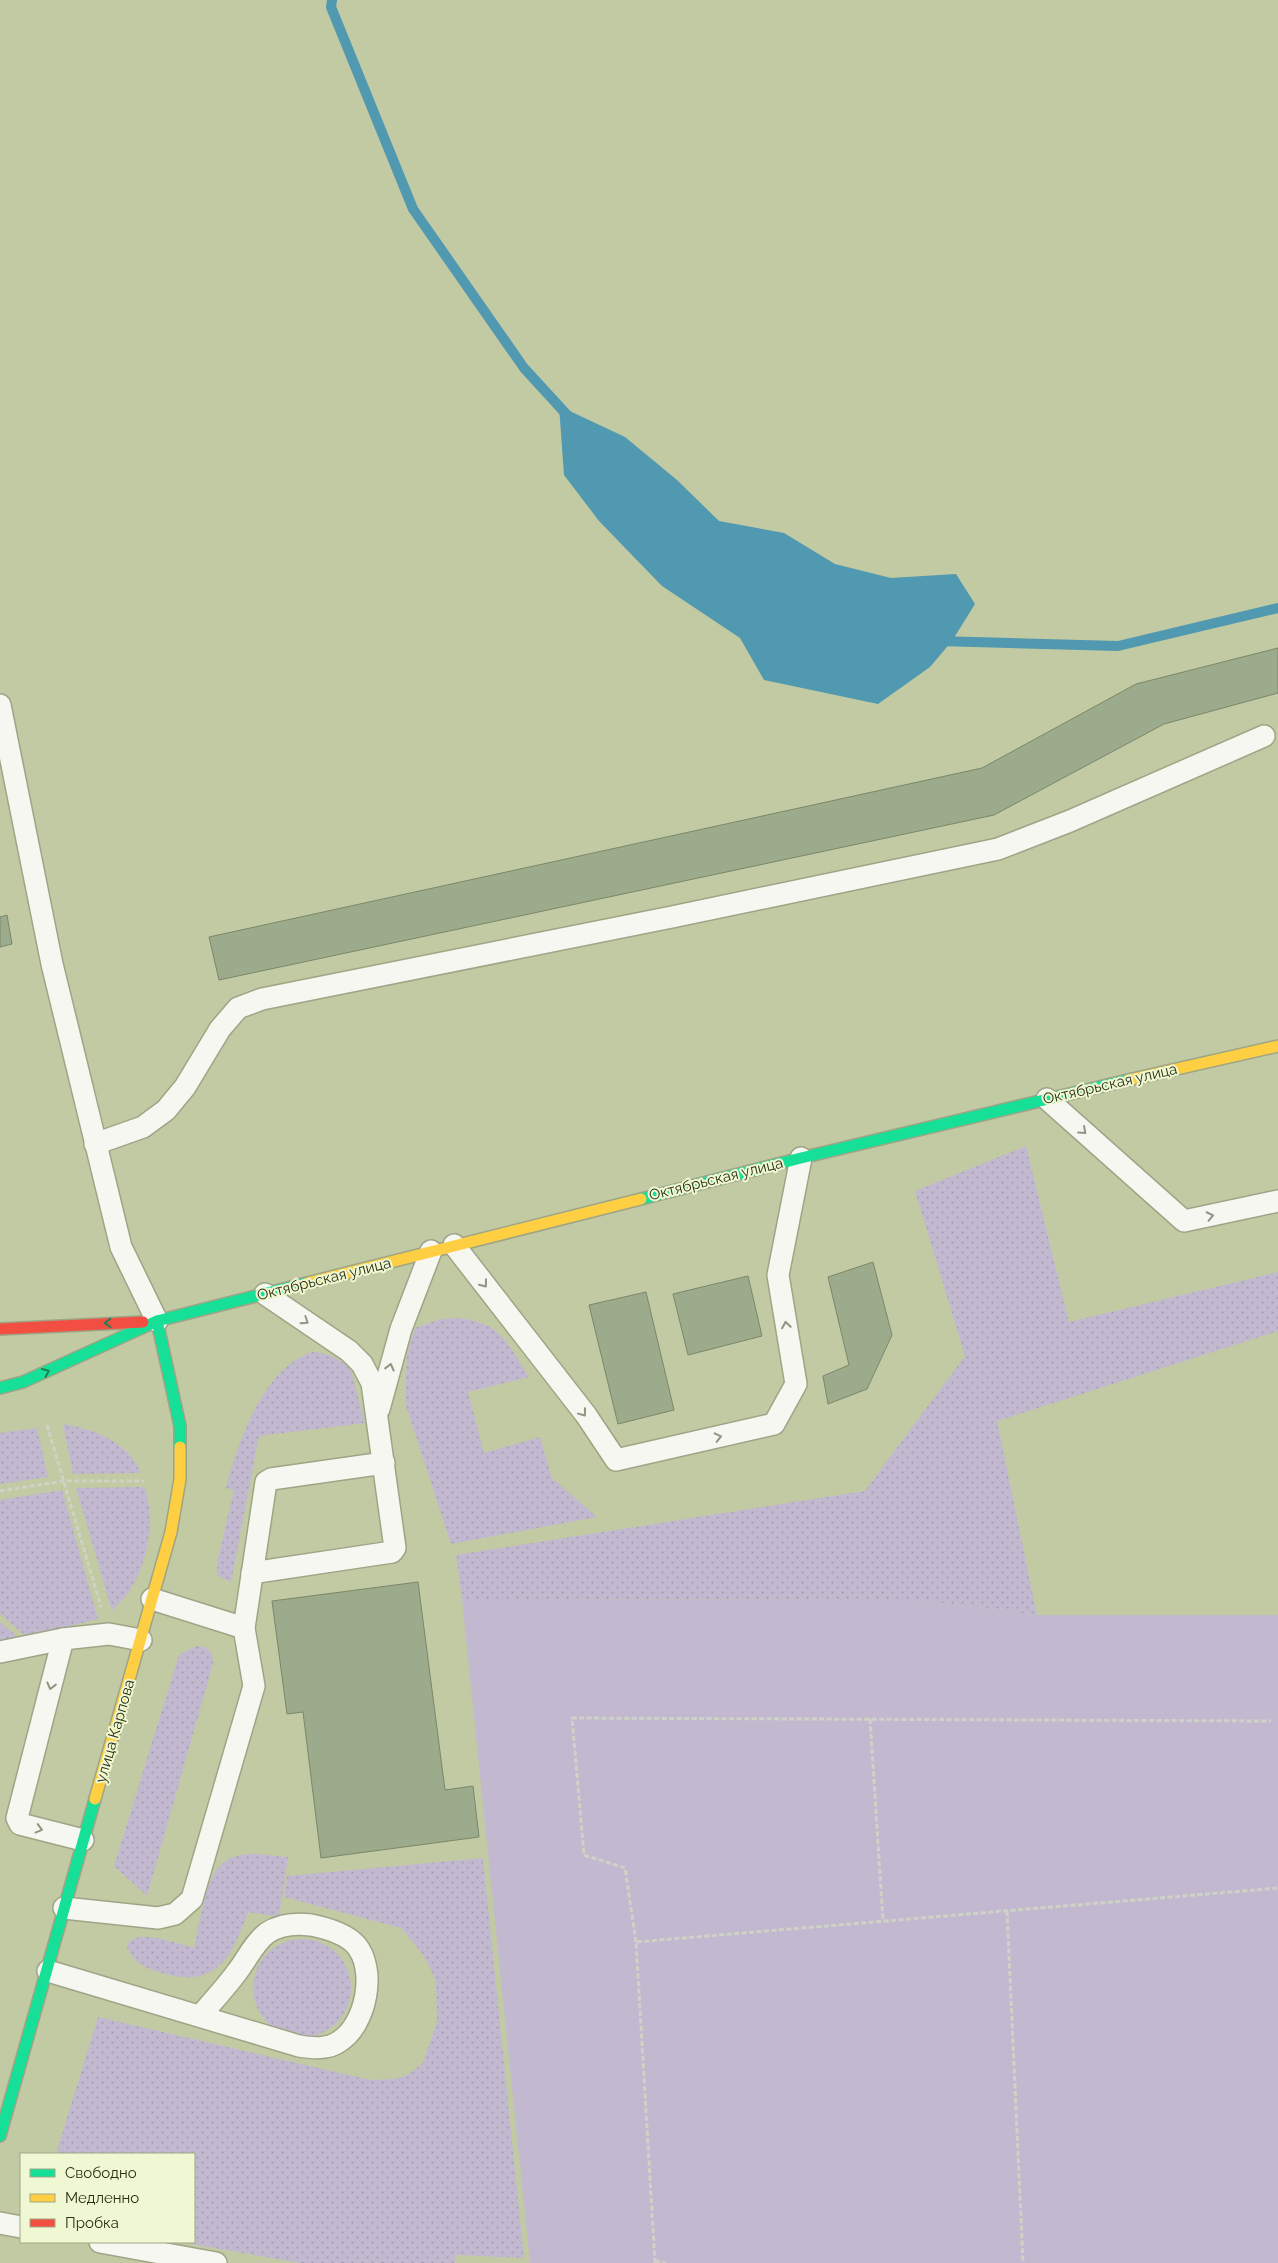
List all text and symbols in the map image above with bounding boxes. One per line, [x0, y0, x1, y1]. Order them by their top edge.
street label: Октябрьская улица [1041, 1060, 1179, 1108]
one-way arrow [1078, 1125, 1087, 1134]
street label: Октябрьская улица [647, 1154, 785, 1204]
one-way arrow [1206, 1211, 1215, 1221]
street label: Октябрьская улица [255, 1254, 393, 1304]
one-way arrow [478, 1278, 487, 1288]
one-way arrow [299, 1315, 309, 1324]
one-way arrow [104, 1318, 112, 1328]
one-way arrow [781, 1321, 792, 1329]
one-way arrow [384, 1362, 395, 1371]
one-way arrow [41, 1367, 50, 1378]
one-way arrow [577, 1407, 586, 1417]
one-way arrow [714, 1432, 723, 1443]
street label: улица Карпова [92, 1677, 138, 1785]
one-way arrow [46, 1682, 57, 1691]
one-way arrow [34, 1823, 43, 1834]
legend [20, 2153, 195, 2243]
text: Свободно [65, 2164, 137, 2182]
text: Медленно [65, 2189, 139, 2207]
text: Пробка [65, 2214, 119, 2232]

